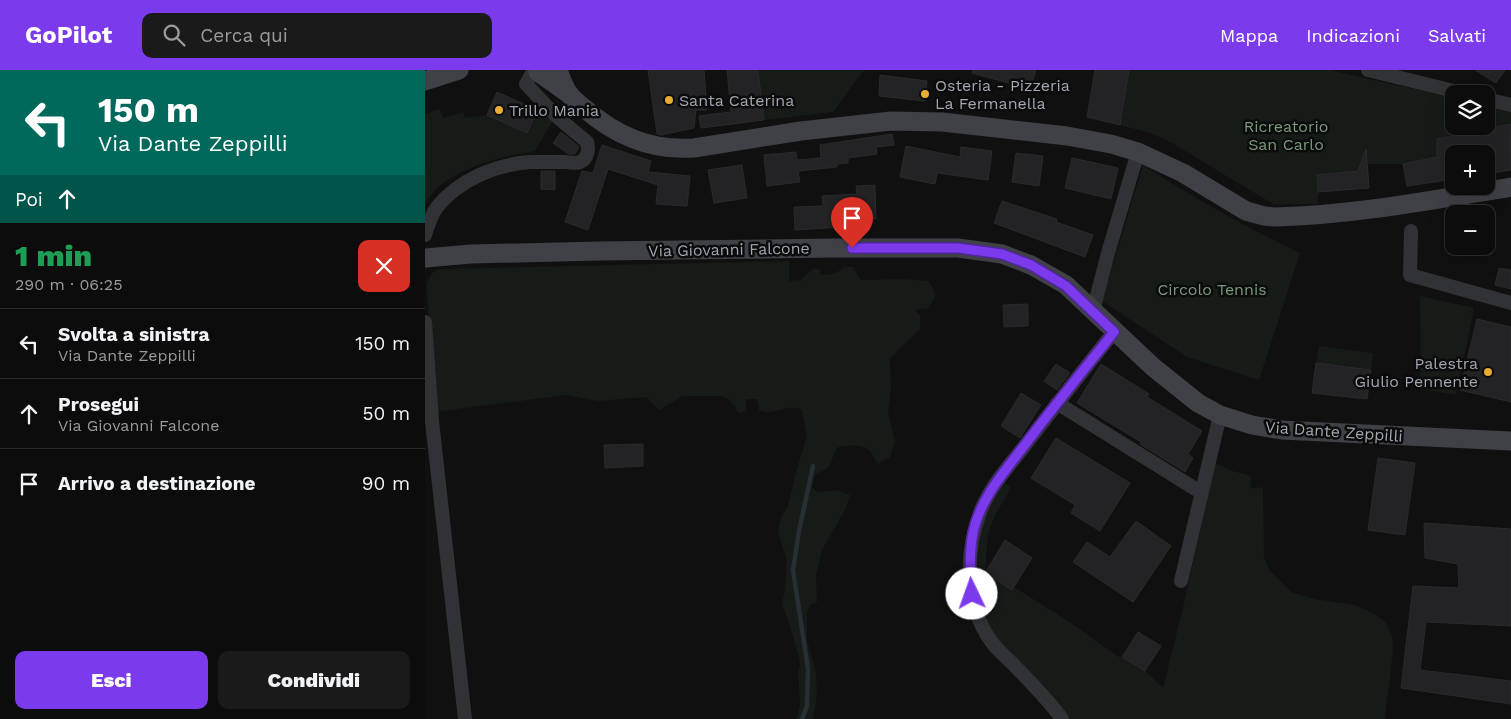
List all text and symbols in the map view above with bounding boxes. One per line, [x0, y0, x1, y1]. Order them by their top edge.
search box [142, 13, 492, 58]
text: GoPilot [25, 21, 112, 49]
icon: search [160, 21, 188, 49]
text: Cerca qui [200, 24, 288, 47]
text: Mappa [1220, 25, 1278, 46]
text: Indicazioni [1306, 25, 1400, 46]
text: Salvati [1428, 25, 1486, 46]
place label: Osteria - Pizzeria La Fermanella [935, 76, 1070, 113]
map controls [1445, 85, 1495, 255]
button: layers [1445, 85, 1495, 135]
marker: Osteria - Pizzeria La Fermanella [919, 88, 931, 100]
text: 150 m [98, 89, 199, 131]
icon: left [15, 90, 80, 155]
place label: Santa Caterina [679, 91, 794, 110]
marker: Santa Caterina [663, 94, 675, 106]
place label: Trillo Mania [509, 101, 599, 120]
marker: Trillo Mania [493, 104, 505, 116]
park label: Ricreatorio San Carlo [1244, 117, 1328, 154]
text: Via Dante Zeppilli [98, 131, 288, 156]
button: + [1445, 145, 1495, 195]
icon: ahead [53, 185, 81, 213]
text: Poi [15, 188, 43, 211]
pin [831, 197, 873, 248]
icon: arrive [838, 204, 866, 232]
button: − [1445, 205, 1495, 255]
text: 1 min [15, 238, 92, 273]
street label: Via Giovanni Falcone [648, 239, 810, 260]
button: close [358, 240, 410, 292]
text: 290 m · 06:25 [15, 275, 122, 294]
park label: Circolo Tennis [1157, 280, 1267, 299]
text: Svolta a sinistra [58, 323, 209, 346]
icon: left [15, 330, 43, 358]
text: 150 m [355, 332, 410, 355]
text: Via Dante Zeppilli [58, 346, 196, 365]
place label: Palestra Giulio Pennente [1354, 354, 1478, 391]
marker: Palestra Giulio Pennente [1482, 366, 1494, 378]
text: Prosegui [58, 393, 139, 416]
icon: ahead [15, 400, 43, 428]
text: 50 m [363, 402, 410, 425]
text: Via Giovanni Falcone [58, 416, 220, 435]
street label: Via Dante Zeppilli [1265, 417, 1403, 446]
icon: arrive [15, 470, 43, 498]
text: Arrivo a destinazione [58, 472, 255, 495]
text: 90 m [362, 472, 410, 495]
position arrow [945, 567, 997, 619]
button: Esci [15, 651, 208, 709]
button: Condividi [218, 651, 410, 709]

